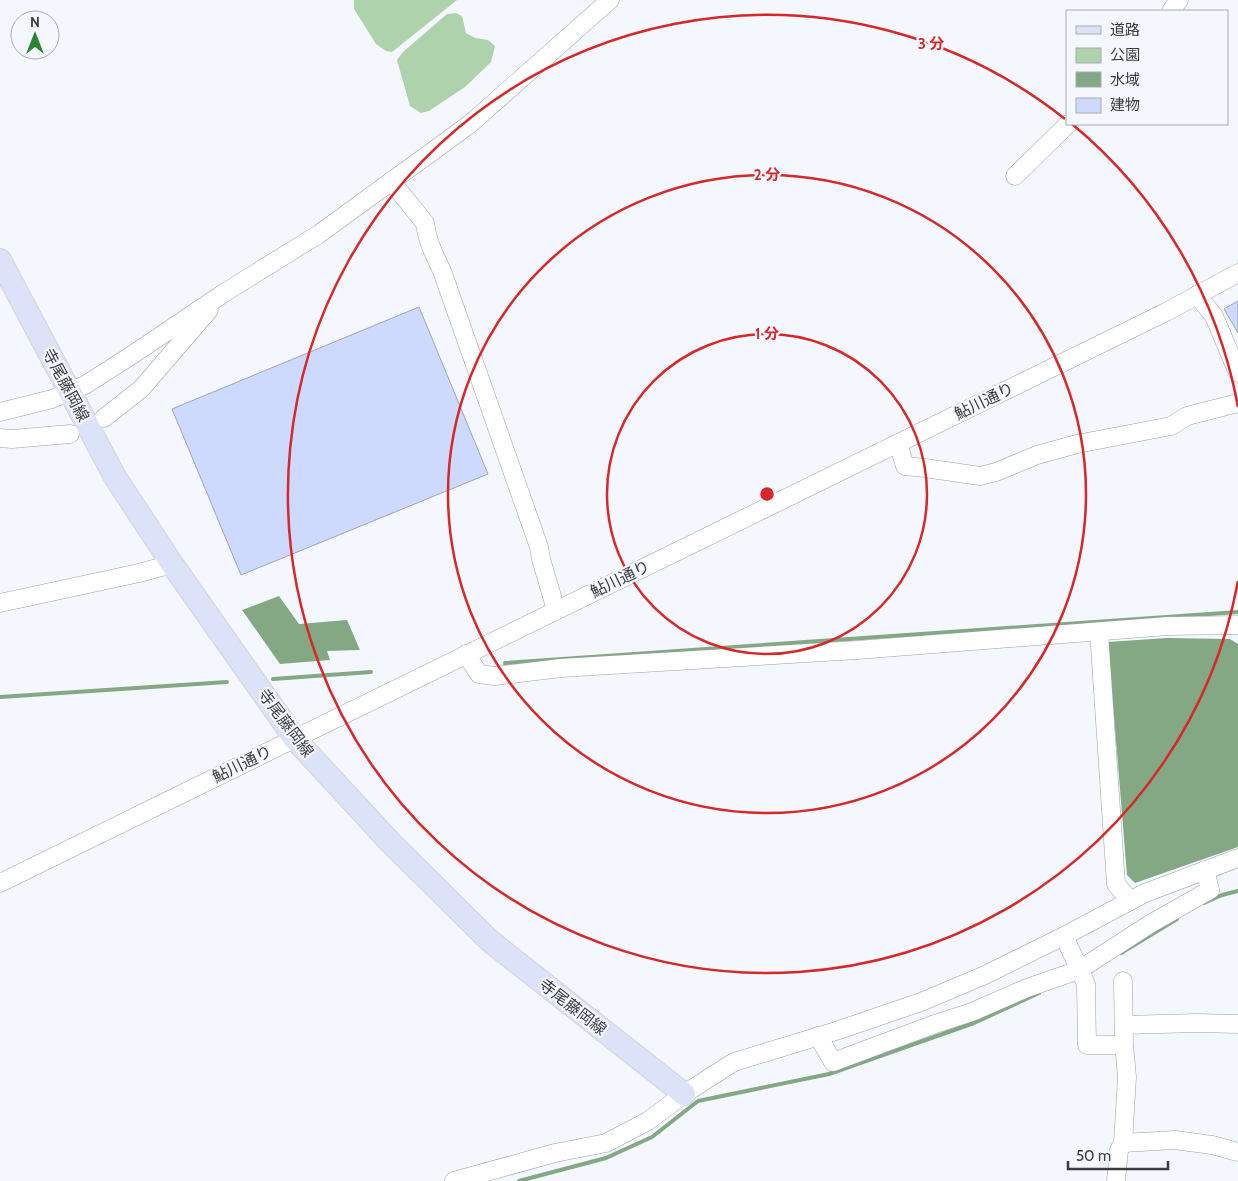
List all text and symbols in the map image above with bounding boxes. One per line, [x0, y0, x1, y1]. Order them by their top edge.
north arrow [10, 10, 60, 60]
legend [1066, 10, 1228, 125]
text: N [30, 13, 40, 31]
text: 道路 [1110, 21, 1140, 39]
text: 3 分 [918, 35, 944, 53]
text: 公園 [1110, 46, 1140, 64]
text: 水域 [1110, 71, 1140, 89]
text: 建物 [1110, 96, 1140, 114]
text: 2 分 [754, 166, 780, 184]
text: 1 分 [755, 325, 779, 343]
street label: 寺尾藤岡線 [39, 345, 93, 425]
street label: 鮎川通り [951, 378, 1017, 424]
centre of rings [758, 485, 776, 503]
street label: 鮎川通り [587, 556, 653, 602]
street label: 寺尾藤岡線 [254, 685, 318, 761]
street label: 鮎川通り [209, 741, 275, 787]
street label: 寺尾藤岡線 [536, 975, 610, 1039]
scale bar [1068, 1138, 1168, 1170]
text: 50 m [1076, 1147, 1111, 1165]

